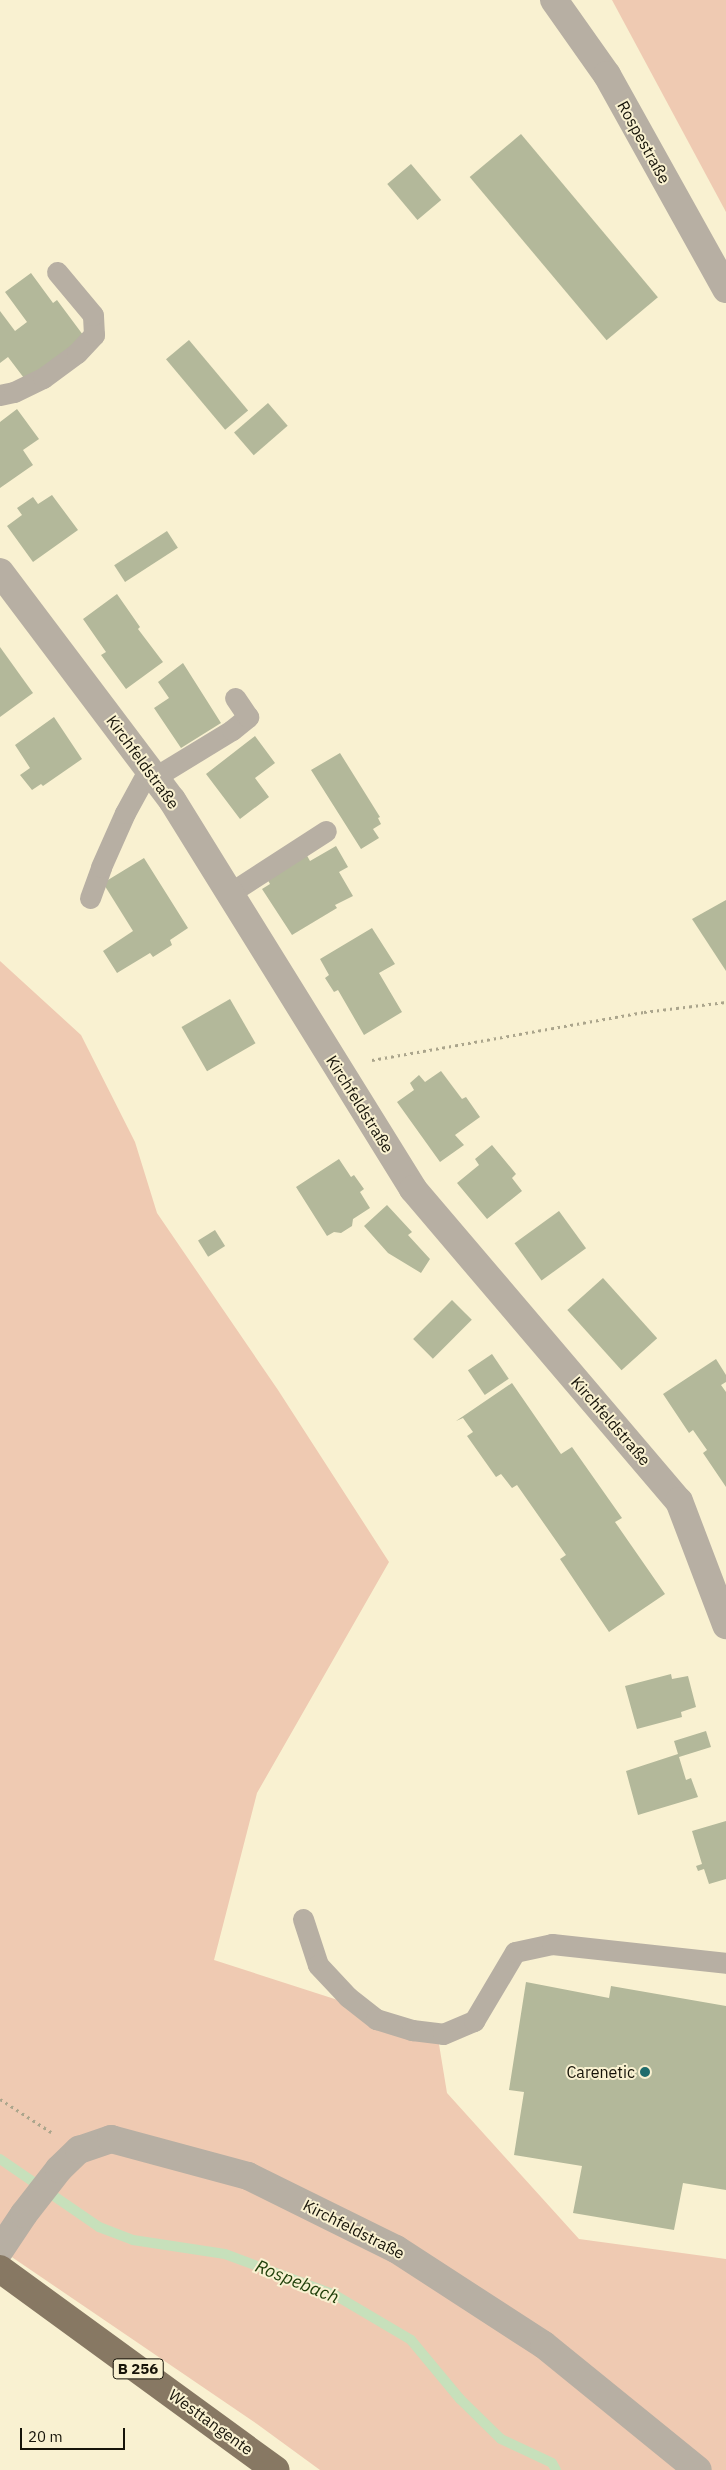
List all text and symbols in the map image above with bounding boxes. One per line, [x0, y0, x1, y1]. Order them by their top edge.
street label: Rospestraße [613, 97, 675, 187]
street label: Kirchfeldstraße [103, 711, 183, 813]
street label: Kirchfeldstraße [322, 1052, 398, 1156]
street label: Kirchfeldstraße [567, 1373, 655, 1469]
place label: Carenetic [566, 2062, 635, 2082]
marker: Carenetic [639, 2066, 651, 2078]
street label: Kirchfeldstraße [300, 2195, 408, 2263]
water label: Rospebach [252, 2255, 342, 2309]
road number: B 256 [112, 2356, 164, 2382]
street label: Westtangente [165, 2385, 257, 2459]
scale bar [22, 2418, 128, 2450]
text: 20 m [28, 2427, 63, 2446]

